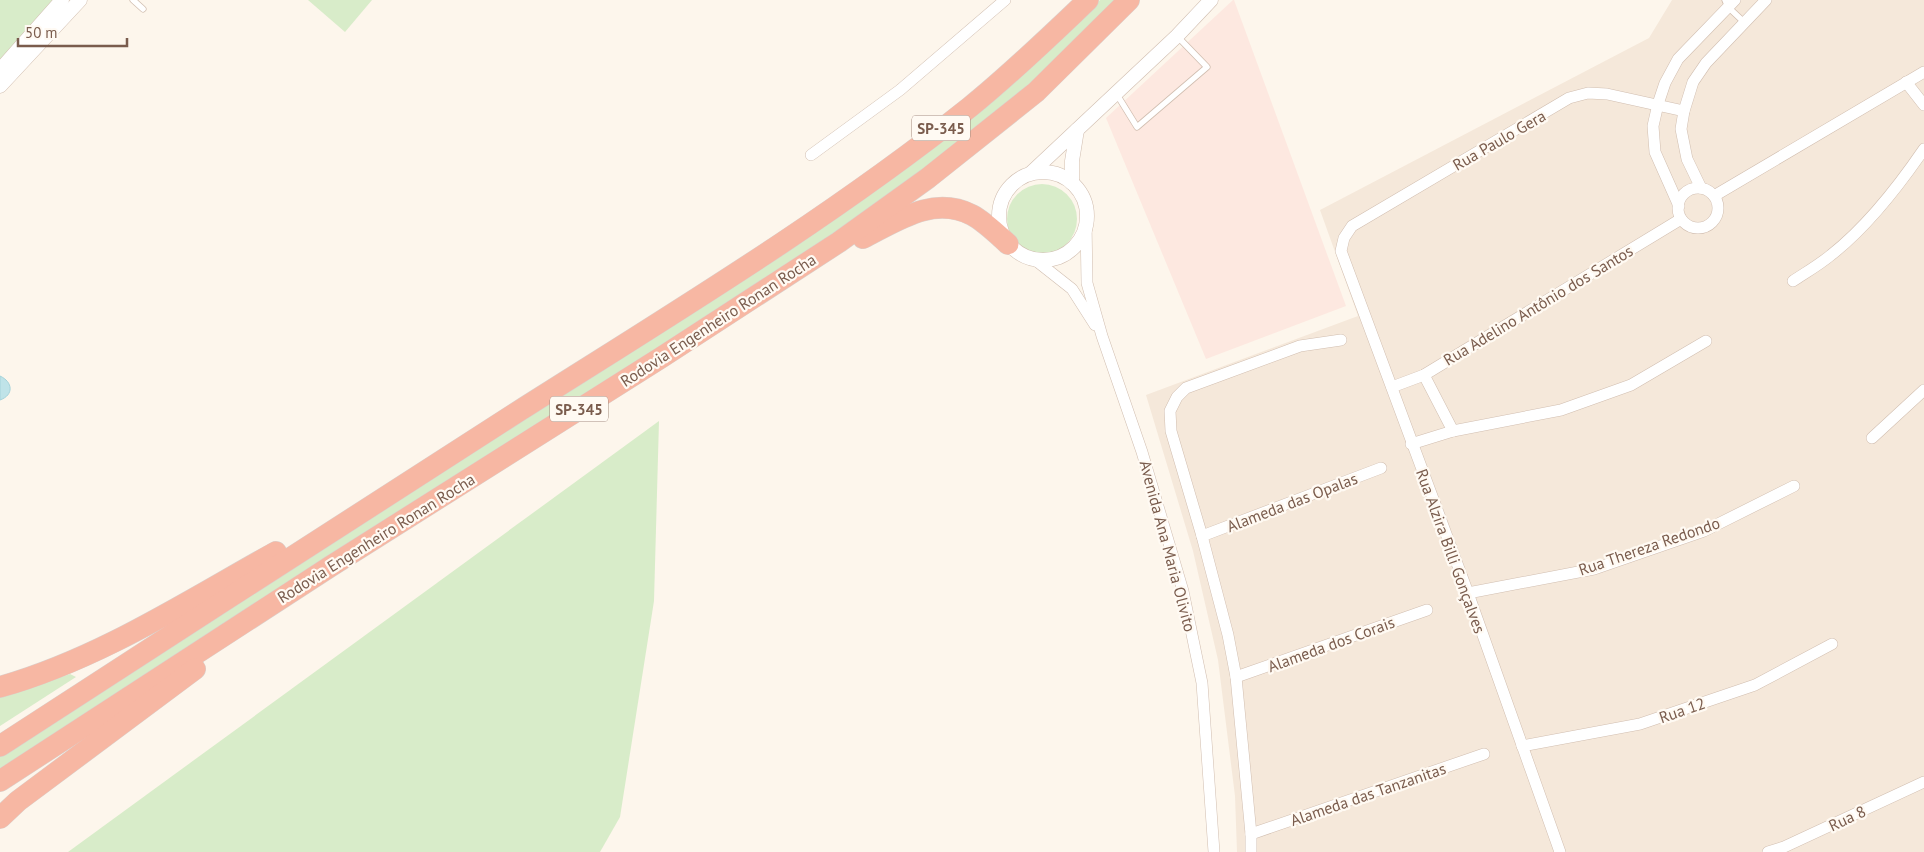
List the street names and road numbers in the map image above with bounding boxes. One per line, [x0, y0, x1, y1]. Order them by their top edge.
street label: Rua Paulo Gera [1449, 105, 1549, 175]
road number: SP-345 [912, 116, 970, 140]
street label: Rua Adelino Antônio dos Santos [1440, 240, 1637, 370]
street label: Rodovia Engenheiro Ronan Rocha [616, 249, 820, 391]
road number: SP-345 [550, 396, 608, 422]
street label: Avenida Ana Maria Olivito [1136, 458, 1200, 634]
street label: Rua Alzira Billi Gonçalves [1412, 466, 1490, 636]
street label: Alameda das Opalas [1224, 468, 1360, 536]
street label: Rodovia Engenheiro Ronan Rocha [274, 469, 478, 607]
street label: Rua Thereza Redondo [1576, 512, 1722, 580]
street label: Alameda dos Corais [1265, 612, 1397, 676]
street label: Rua 12 [1656, 693, 1708, 727]
street label: Alameda das Tanzanitas [1288, 758, 1449, 830]
street label: Rua 8 [1825, 801, 1869, 835]

